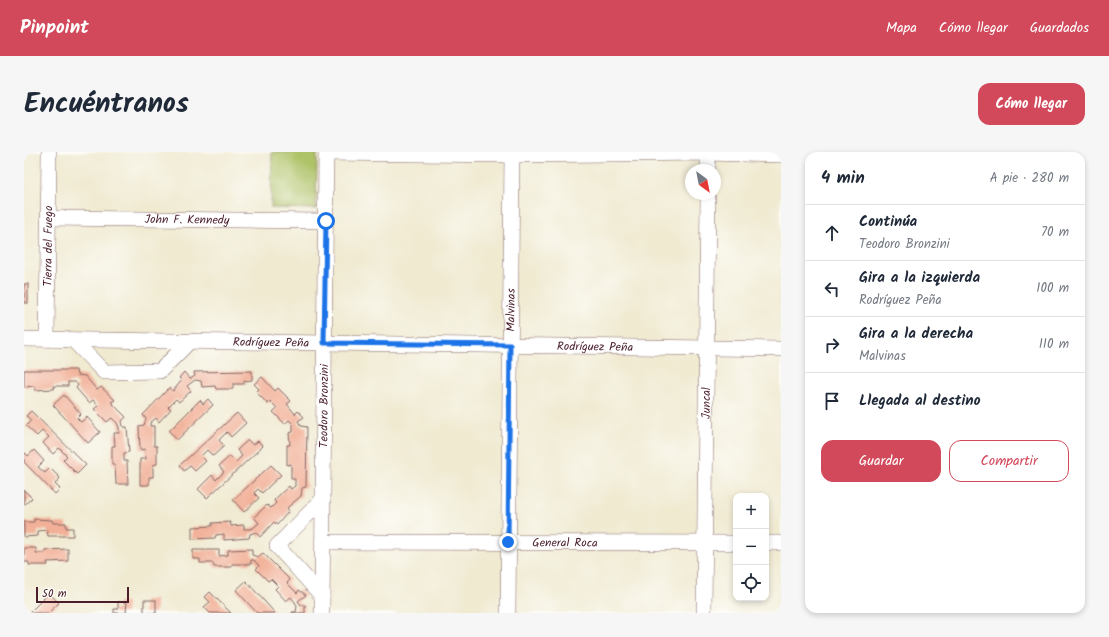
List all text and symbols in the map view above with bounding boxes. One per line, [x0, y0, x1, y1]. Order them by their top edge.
text: Pinpoint [20, 13, 89, 43]
text: Mapa [886, 17, 917, 39]
text: Cómo llegar [939, 17, 1008, 39]
text: Guardados [1030, 17, 1089, 39]
text: Encuéntranos [24, 82, 189, 127]
button: Cómo llegar [978, 83, 1085, 125]
north arrow [685, 164, 721, 200]
text: 4 min [821, 165, 865, 192]
text: A pie · 280 m [990, 168, 1069, 189]
street label: Tierra del Fuego [38, 205, 58, 287]
street label: John F. Kennedy [144, 210, 230, 229]
text: Continúa [859, 210, 917, 234]
route start [317, 212, 335, 230]
icon: ahead [821, 222, 843, 244]
text: 70 m [1041, 222, 1069, 243]
text: Teodoro Bronzini [859, 234, 950, 255]
text: Gira a la izquierda [859, 266, 980, 290]
icon: left [821, 278, 843, 300]
text: 100 m [1036, 278, 1069, 299]
street label: Malvinas [501, 288, 520, 332]
text: Rodríguez Peña [859, 290, 942, 311]
text: Gira a la derecha [859, 322, 973, 346]
street label: Rodríguez Peña [233, 332, 310, 352]
icon: right [821, 334, 843, 356]
text: 110 m [1039, 334, 1069, 355]
street label: Rodríguez Peña [557, 337, 634, 357]
text: Malvinas [859, 346, 906, 367]
street label: Teodoro Bronzini [314, 363, 334, 448]
street label: Juncal [696, 387, 716, 419]
text: Llegada al destino [859, 389, 981, 413]
icon: arrive [821, 390, 843, 412]
button: Guardar [821, 440, 941, 482]
button: Compartir [949, 440, 1069, 482]
map controls [733, 493, 769, 601]
button: + [733, 493, 769, 529]
button: − [733, 529, 769, 565]
route end [499, 533, 517, 551]
street label: General Roca [532, 533, 598, 552]
button: locate [733, 565, 769, 601]
scale bar [36, 585, 129, 604]
text: 50 m [42, 585, 67, 603]

